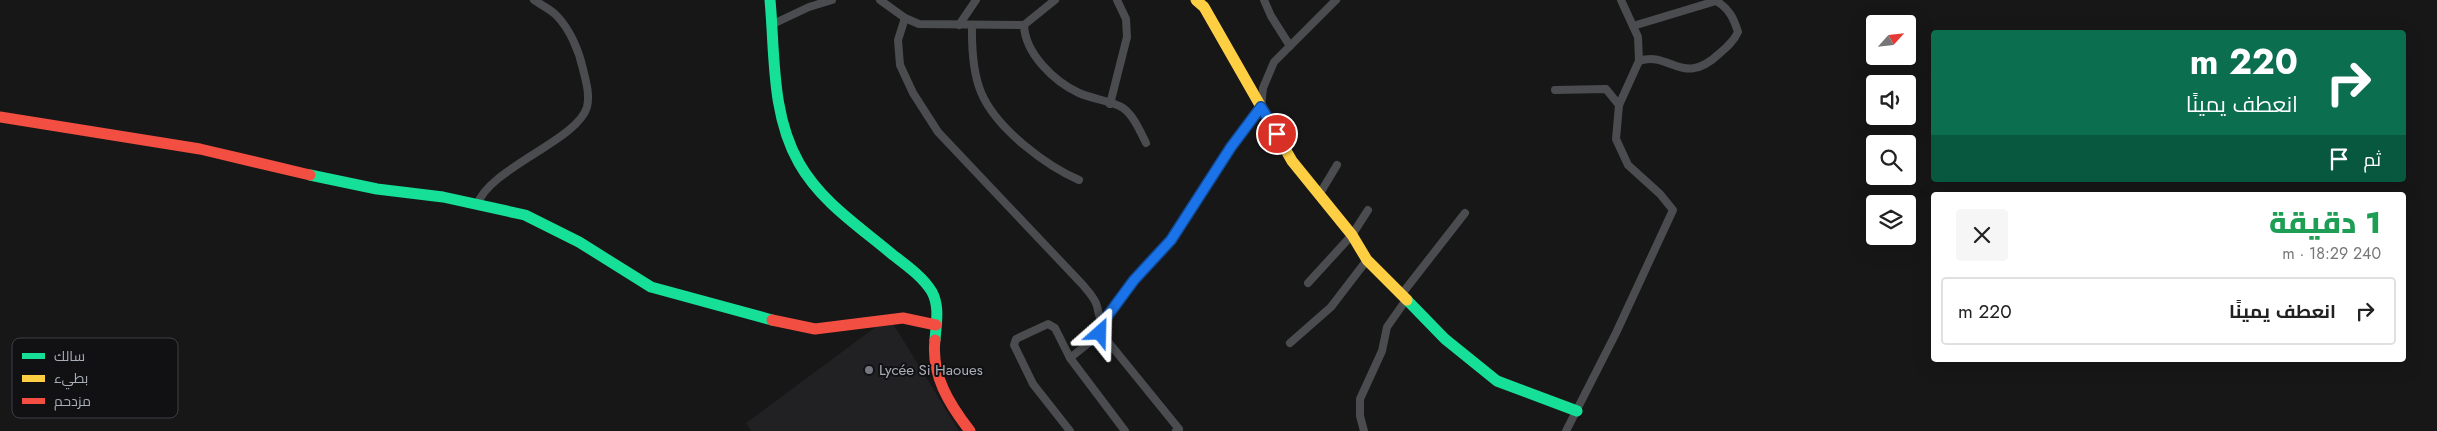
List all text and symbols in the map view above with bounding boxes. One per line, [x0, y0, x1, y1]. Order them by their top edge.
north arrow [1866, 15, 1916, 65]
map controls [1866, 15, 1916, 245]
text: 220 m [2190, 37, 2298, 87]
icon: right [2316, 50, 2381, 115]
button: sound [1866, 75, 1916, 125]
text: انعطف يمينًا [2186, 88, 2298, 120]
pin [1256, 113, 1298, 155]
icon: arrive [1263, 120, 1291, 148]
button: search [1866, 135, 1916, 185]
icon: arrive [2325, 145, 2353, 173]
text: ثم [2363, 146, 2381, 173]
button: layers [1866, 195, 1916, 245]
text: 1 دقيقة [2269, 201, 2381, 244]
button: close [1956, 209, 2008, 261]
text: 240 m · 18:29 [2282, 242, 2381, 265]
icon: right [2351, 297, 2379, 325]
text: 220 m [1958, 298, 2012, 325]
text: انعطف يمينًا [2229, 298, 2336, 325]
position arrow [1073, 306, 1125, 358]
legend [12, 338, 178, 418]
text: سالك [54, 346, 85, 366]
place label: Lycée Si Haoues [879, 359, 983, 381]
marker: Lycée Si Haoues [863, 364, 875, 376]
text: بطيء [54, 368, 88, 390]
text: مزدحم [54, 391, 91, 411]

